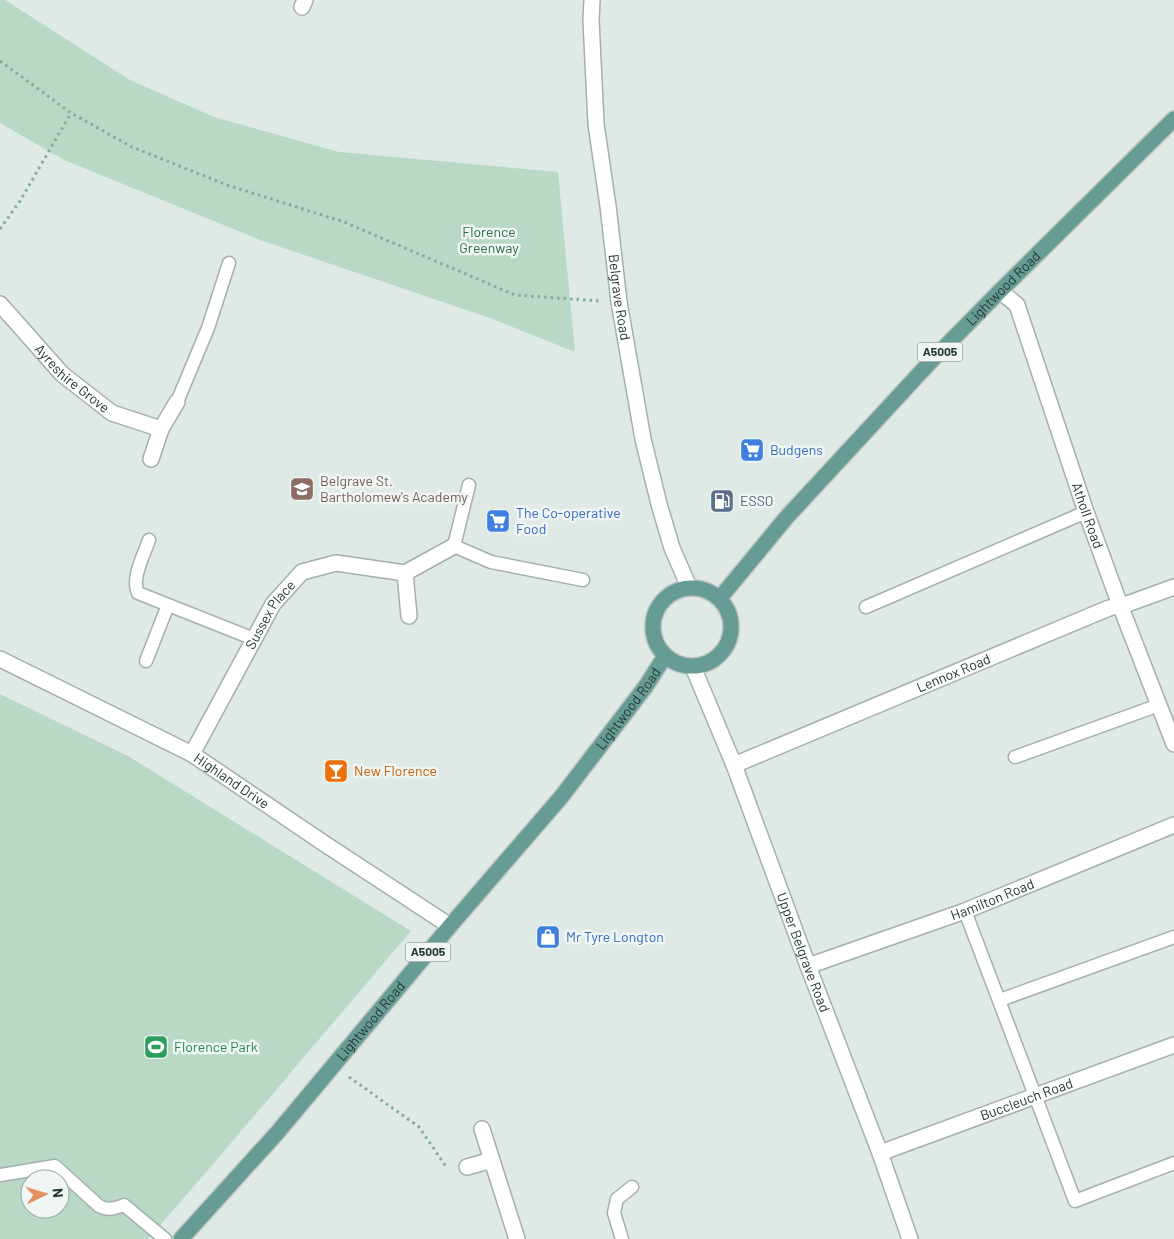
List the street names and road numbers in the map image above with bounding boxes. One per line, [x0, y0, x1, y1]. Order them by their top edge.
street label: Lightwood Road [962, 247, 1044, 329]
street label: Belgrave Road [606, 253, 635, 342]
street label: Ayreshire Grove [31, 340, 113, 416]
road number: A5005 [918, 342, 962, 362]
street label: Atholl Road [1069, 480, 1108, 551]
street label: Sussex Place [241, 576, 298, 652]
street label: Lennox Road [914, 650, 993, 696]
street label: Lightwood Road [592, 664, 664, 753]
street label: Highland Drive [191, 749, 273, 812]
street label: Hamilton Road [948, 875, 1036, 923]
street label: Upper Belgrave Road [774, 890, 834, 1015]
road number: A5005 [406, 942, 450, 962]
street label: Lightwood Road [332, 978, 408, 1064]
street label: Buccleuch Road [978, 1074, 1075, 1124]

